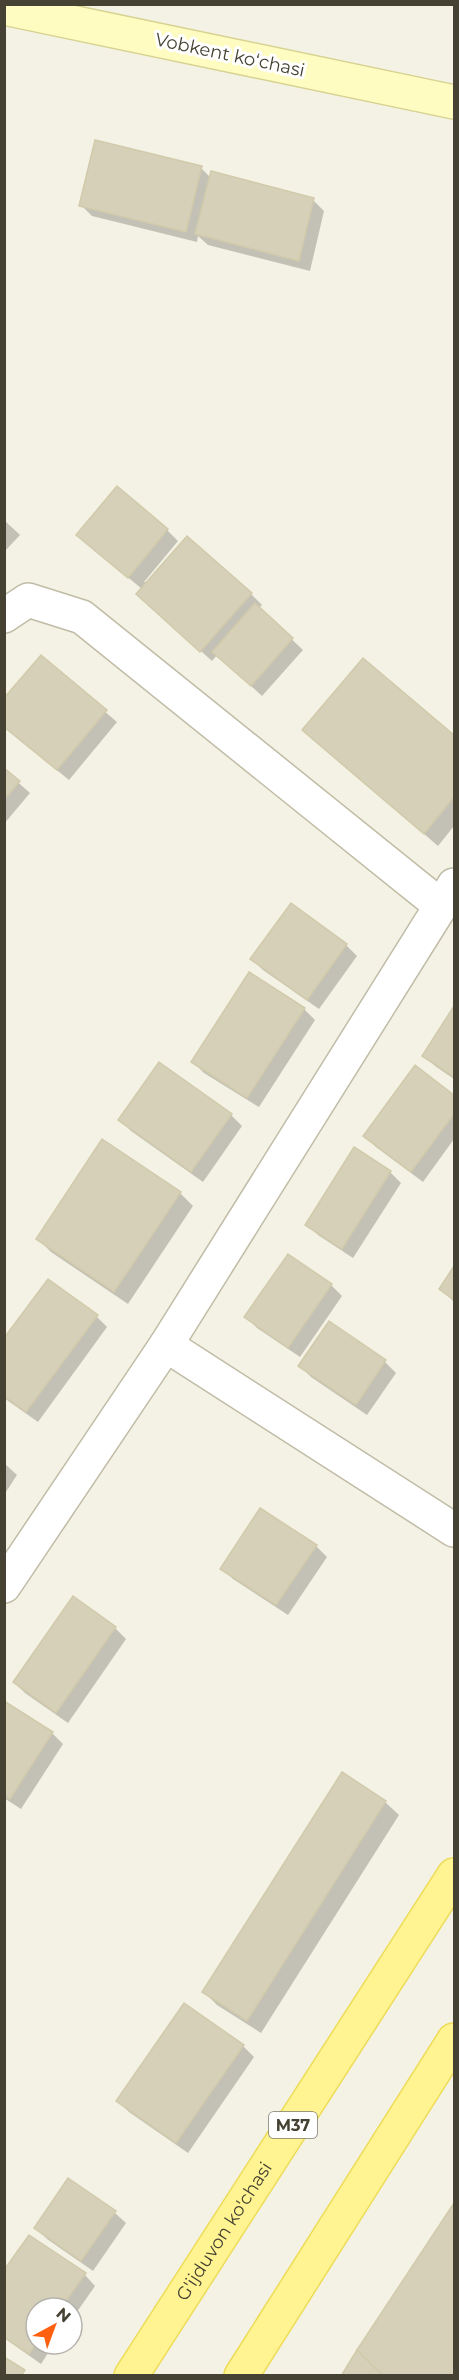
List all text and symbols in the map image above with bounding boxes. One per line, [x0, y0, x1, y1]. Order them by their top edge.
street label: Vobkent koʻchasi [153, 28, 307, 82]
road number: M37 [269, 2112, 317, 2138]
street label: G'ijduvon ko'chasi [171, 2158, 277, 2305]
north arrow [24, 2296, 84, 2356]
text: N [52, 2304, 75, 2326]

